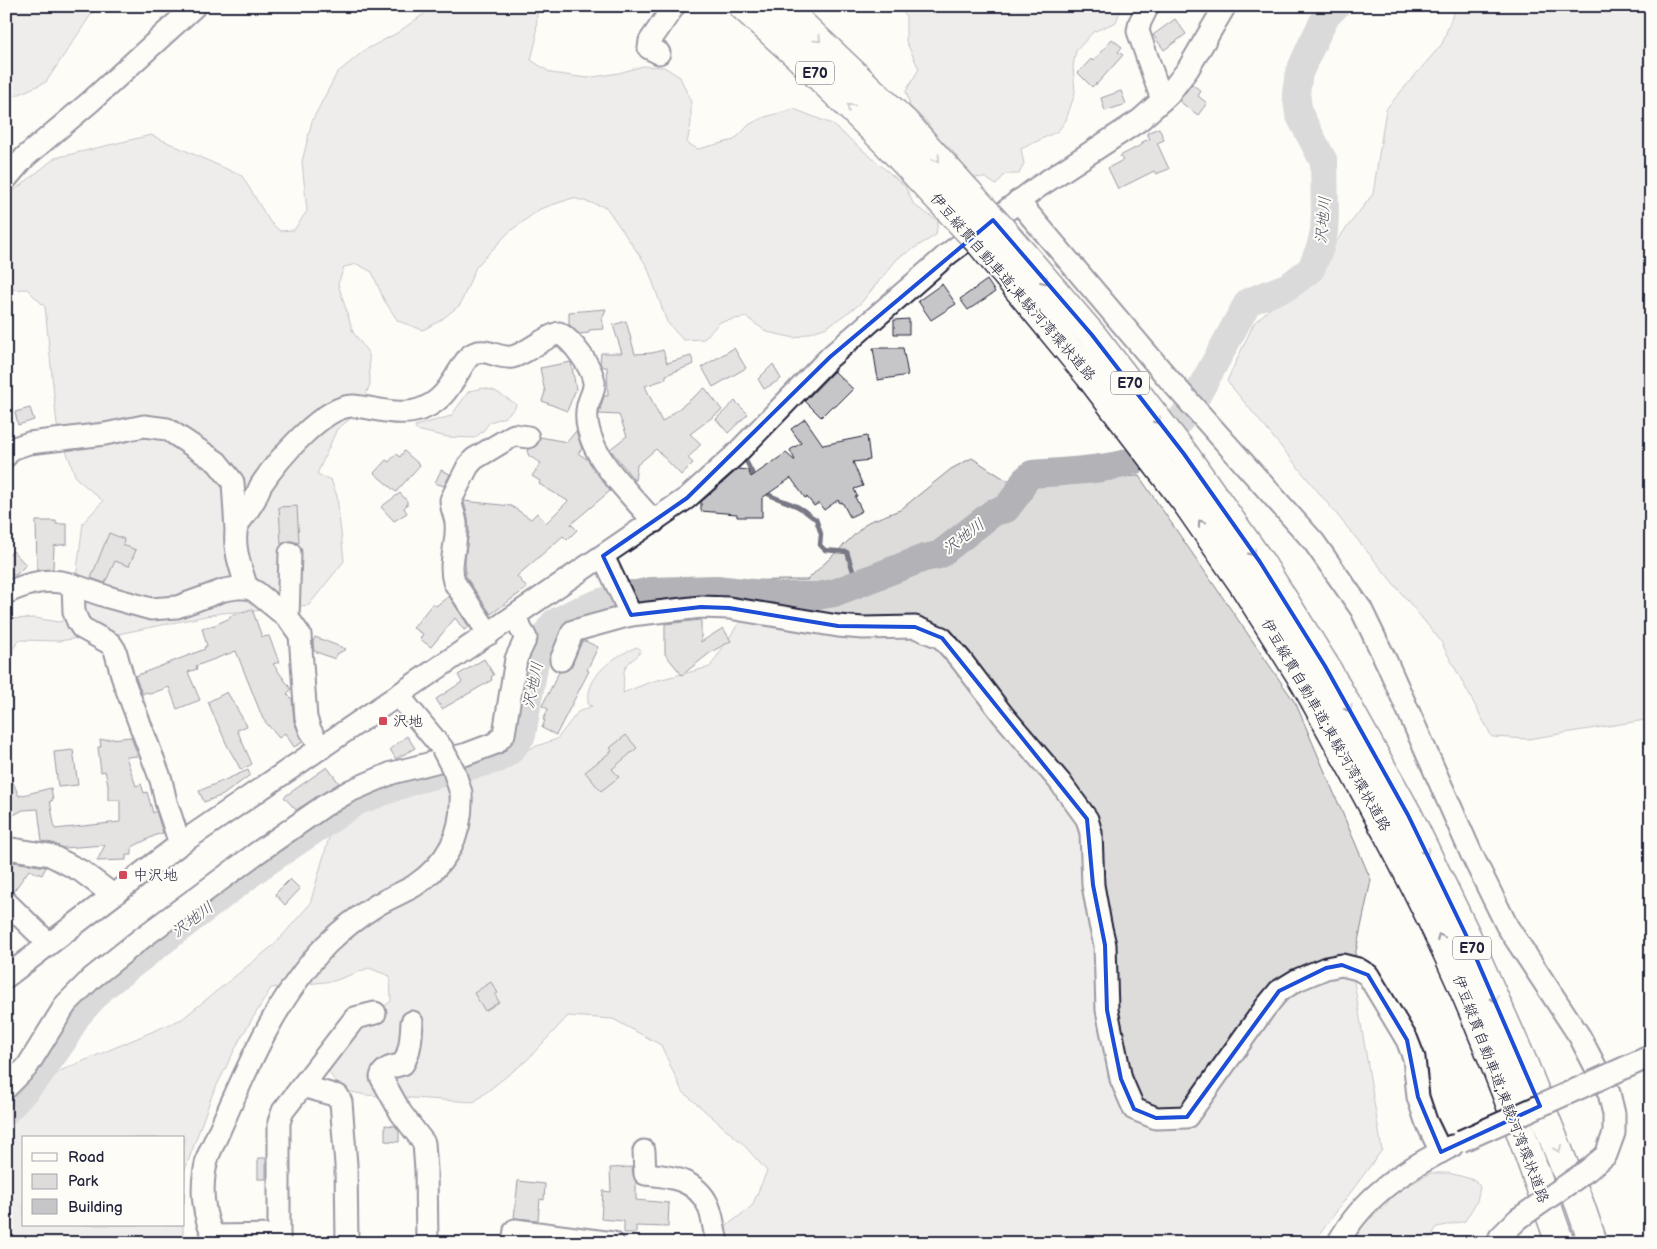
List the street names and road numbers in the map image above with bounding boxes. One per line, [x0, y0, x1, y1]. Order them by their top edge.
road number: E70 [796, 62, 834, 84]
street label: 伊豆縦貫自動車道;東駿河湾環状道路 [926, 189, 1100, 385]
road number: E70 [1111, 372, 1149, 394]
street label: 伊豆縦貫自動車道;東駿河湾環状道路 [1257, 615, 1395, 835]
road number: E70 [1453, 936, 1491, 960]
street label: 伊豆縦貫自動車道;東駿河湾環状道路 [1448, 972, 1553, 1206]

